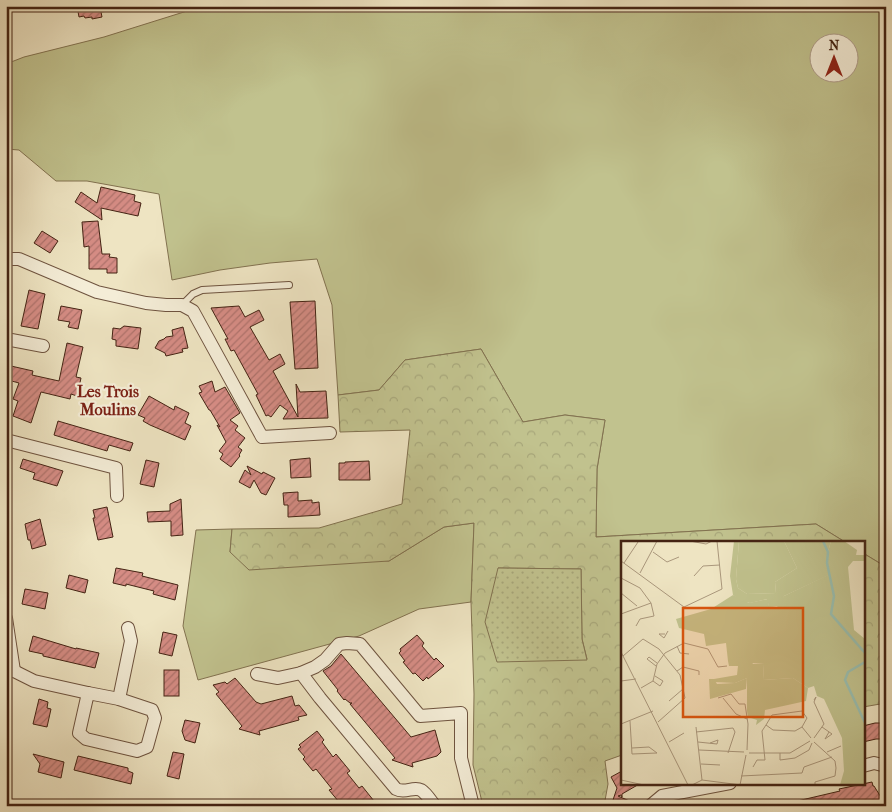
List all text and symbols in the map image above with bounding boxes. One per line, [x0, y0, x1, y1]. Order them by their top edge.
north arrow [810, 32, 860, 82]
text: N [829, 37, 840, 54]
district label: Les Trois Moulins [77, 382, 139, 419]
inset map [621, 541, 864, 784]

